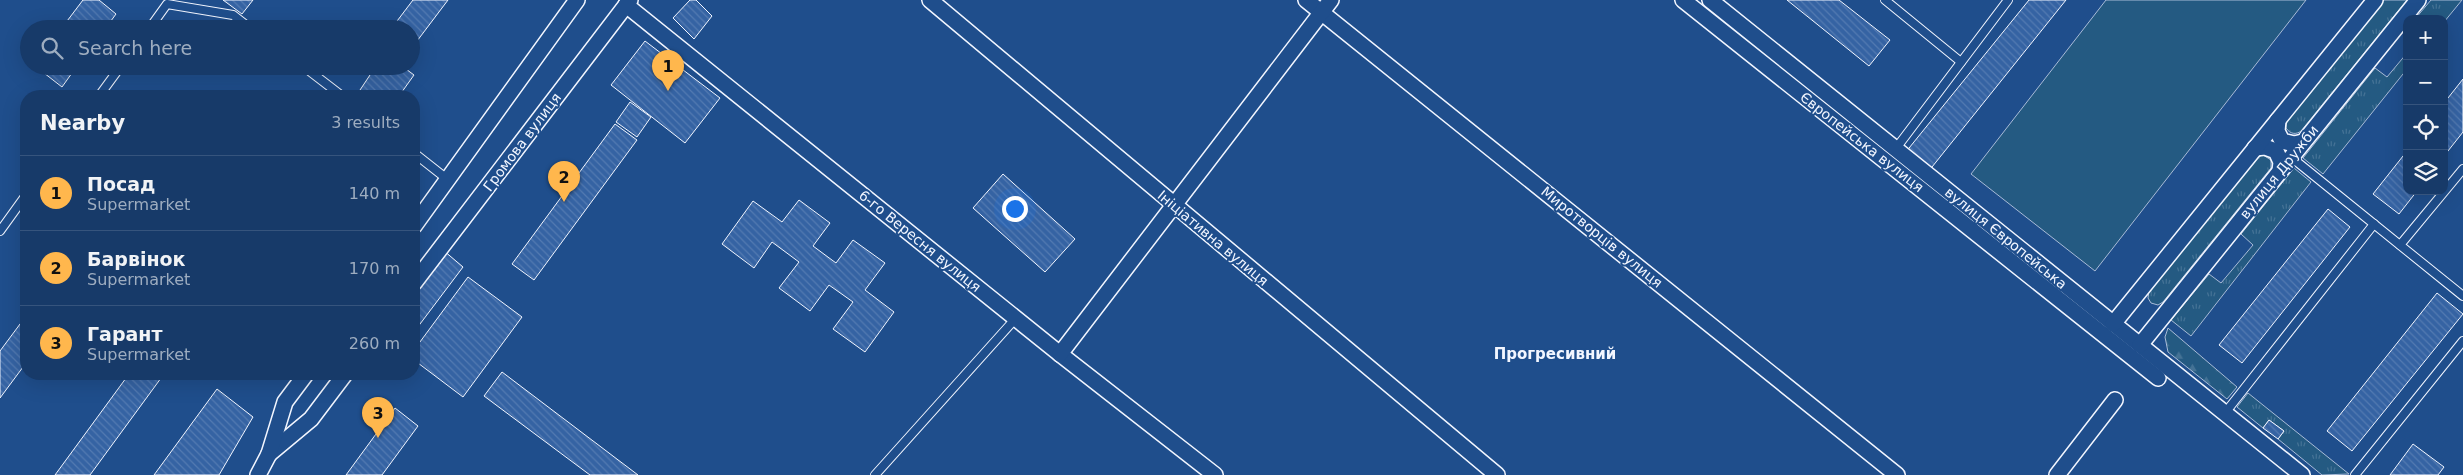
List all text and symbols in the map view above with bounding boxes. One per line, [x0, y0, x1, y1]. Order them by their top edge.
map controls [2403, 15, 2448, 195]
button: + [2403, 15, 2448, 60]
search box [20, 20, 420, 75]
icon: search [38, 34, 66, 62]
text: Search here [78, 37, 192, 59]
pin: 1 [652, 50, 684, 91]
button: − [2403, 60, 2448, 105]
street label: Європейська вулиця [1797, 89, 1927, 195]
street label: Громова вулиця [480, 90, 564, 194]
button: locate [2403, 105, 2448, 150]
text: Nearby [40, 111, 125, 135]
text: 3 results [331, 113, 400, 132]
street label: вулиця Дружби [2236, 122, 2322, 222]
button: layers [2403, 150, 2448, 195]
pin: 2 [548, 161, 580, 202]
text: Посад [87, 173, 155, 195]
street label: Миротворців вулиця [1538, 183, 1666, 291]
text: 1 [50, 184, 62, 203]
text: 140 m [349, 184, 400, 203]
street label: вулиця Європейська [1942, 184, 2070, 292]
street label: 6-го Вересня вулиця [856, 187, 984, 295]
street label: Ініціативна вулиця [1154, 187, 1272, 289]
text: Supermarket [87, 195, 190, 214]
your location [1002, 196, 1028, 222]
text: Барвінок [87, 248, 186, 270]
text: 2 [50, 259, 62, 278]
text: 170 m [349, 259, 400, 278]
text: Supermarket [87, 270, 190, 289]
text: Гарант [87, 323, 163, 345]
text: 3 [50, 334, 62, 353]
text: 260 m [349, 334, 400, 353]
text: Supermarket [87, 345, 190, 364]
district label: Прогресивний [1494, 345, 1616, 363]
pin: 3 [362, 397, 394, 438]

